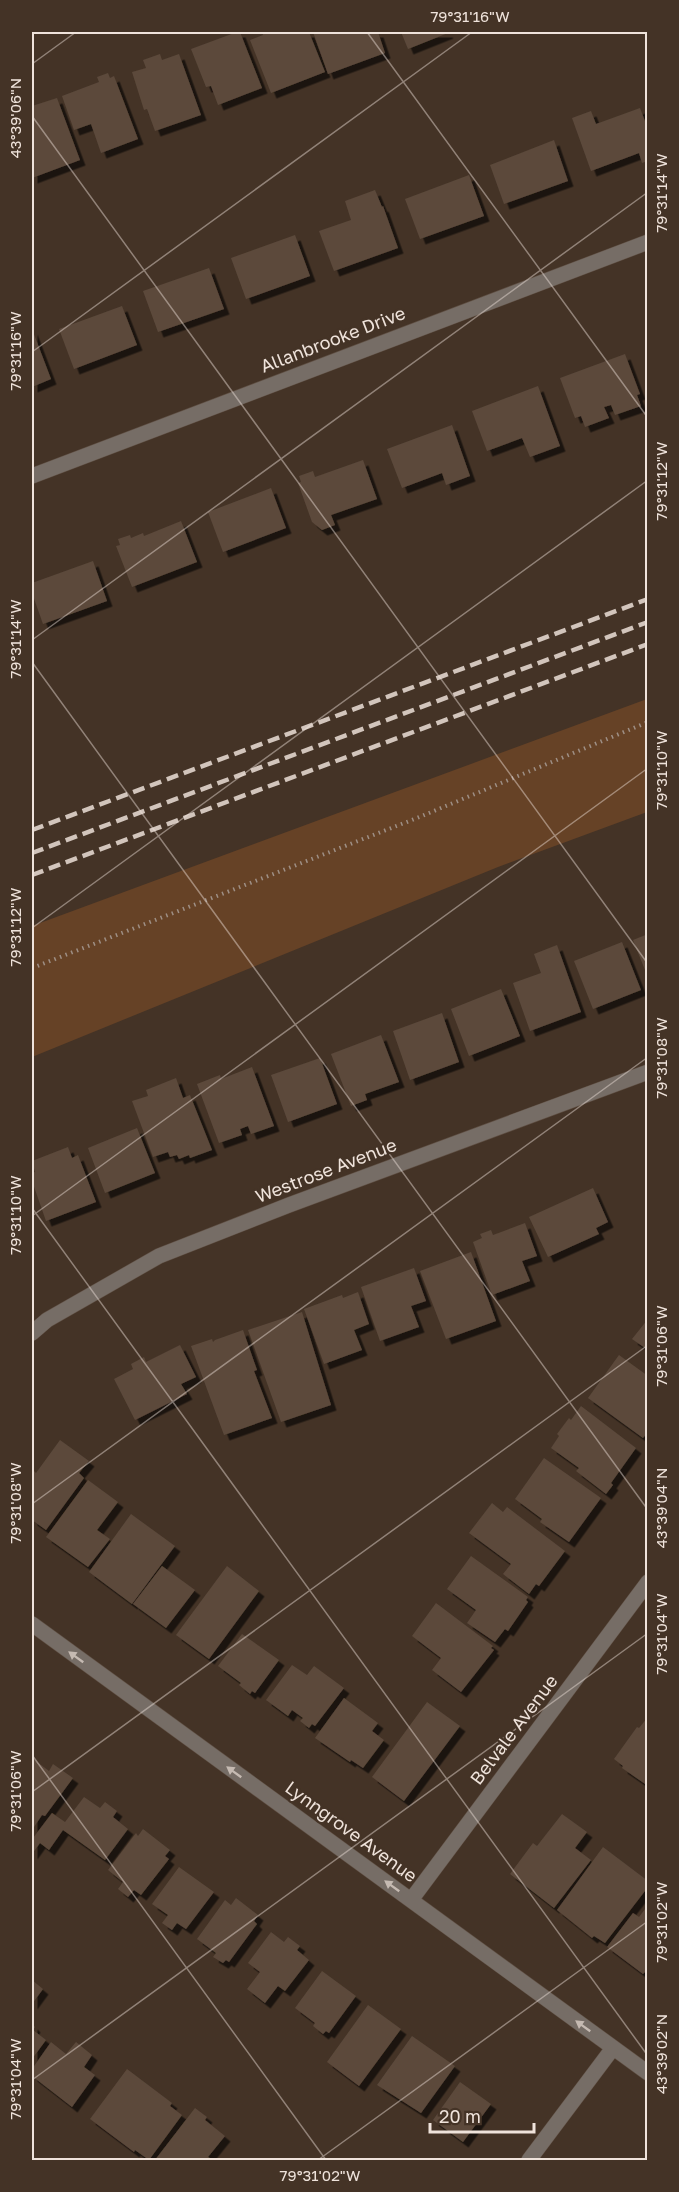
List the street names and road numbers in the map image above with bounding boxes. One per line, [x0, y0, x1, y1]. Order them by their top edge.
street label: Allanbrooke Drive [257, 301, 408, 377]
street label: Westrose Avenue [252, 1133, 399, 1207]
street label: Belvale Avenue [465, 1670, 562, 1789]
street label: Lynngrove Avenue [281, 1776, 422, 1886]

